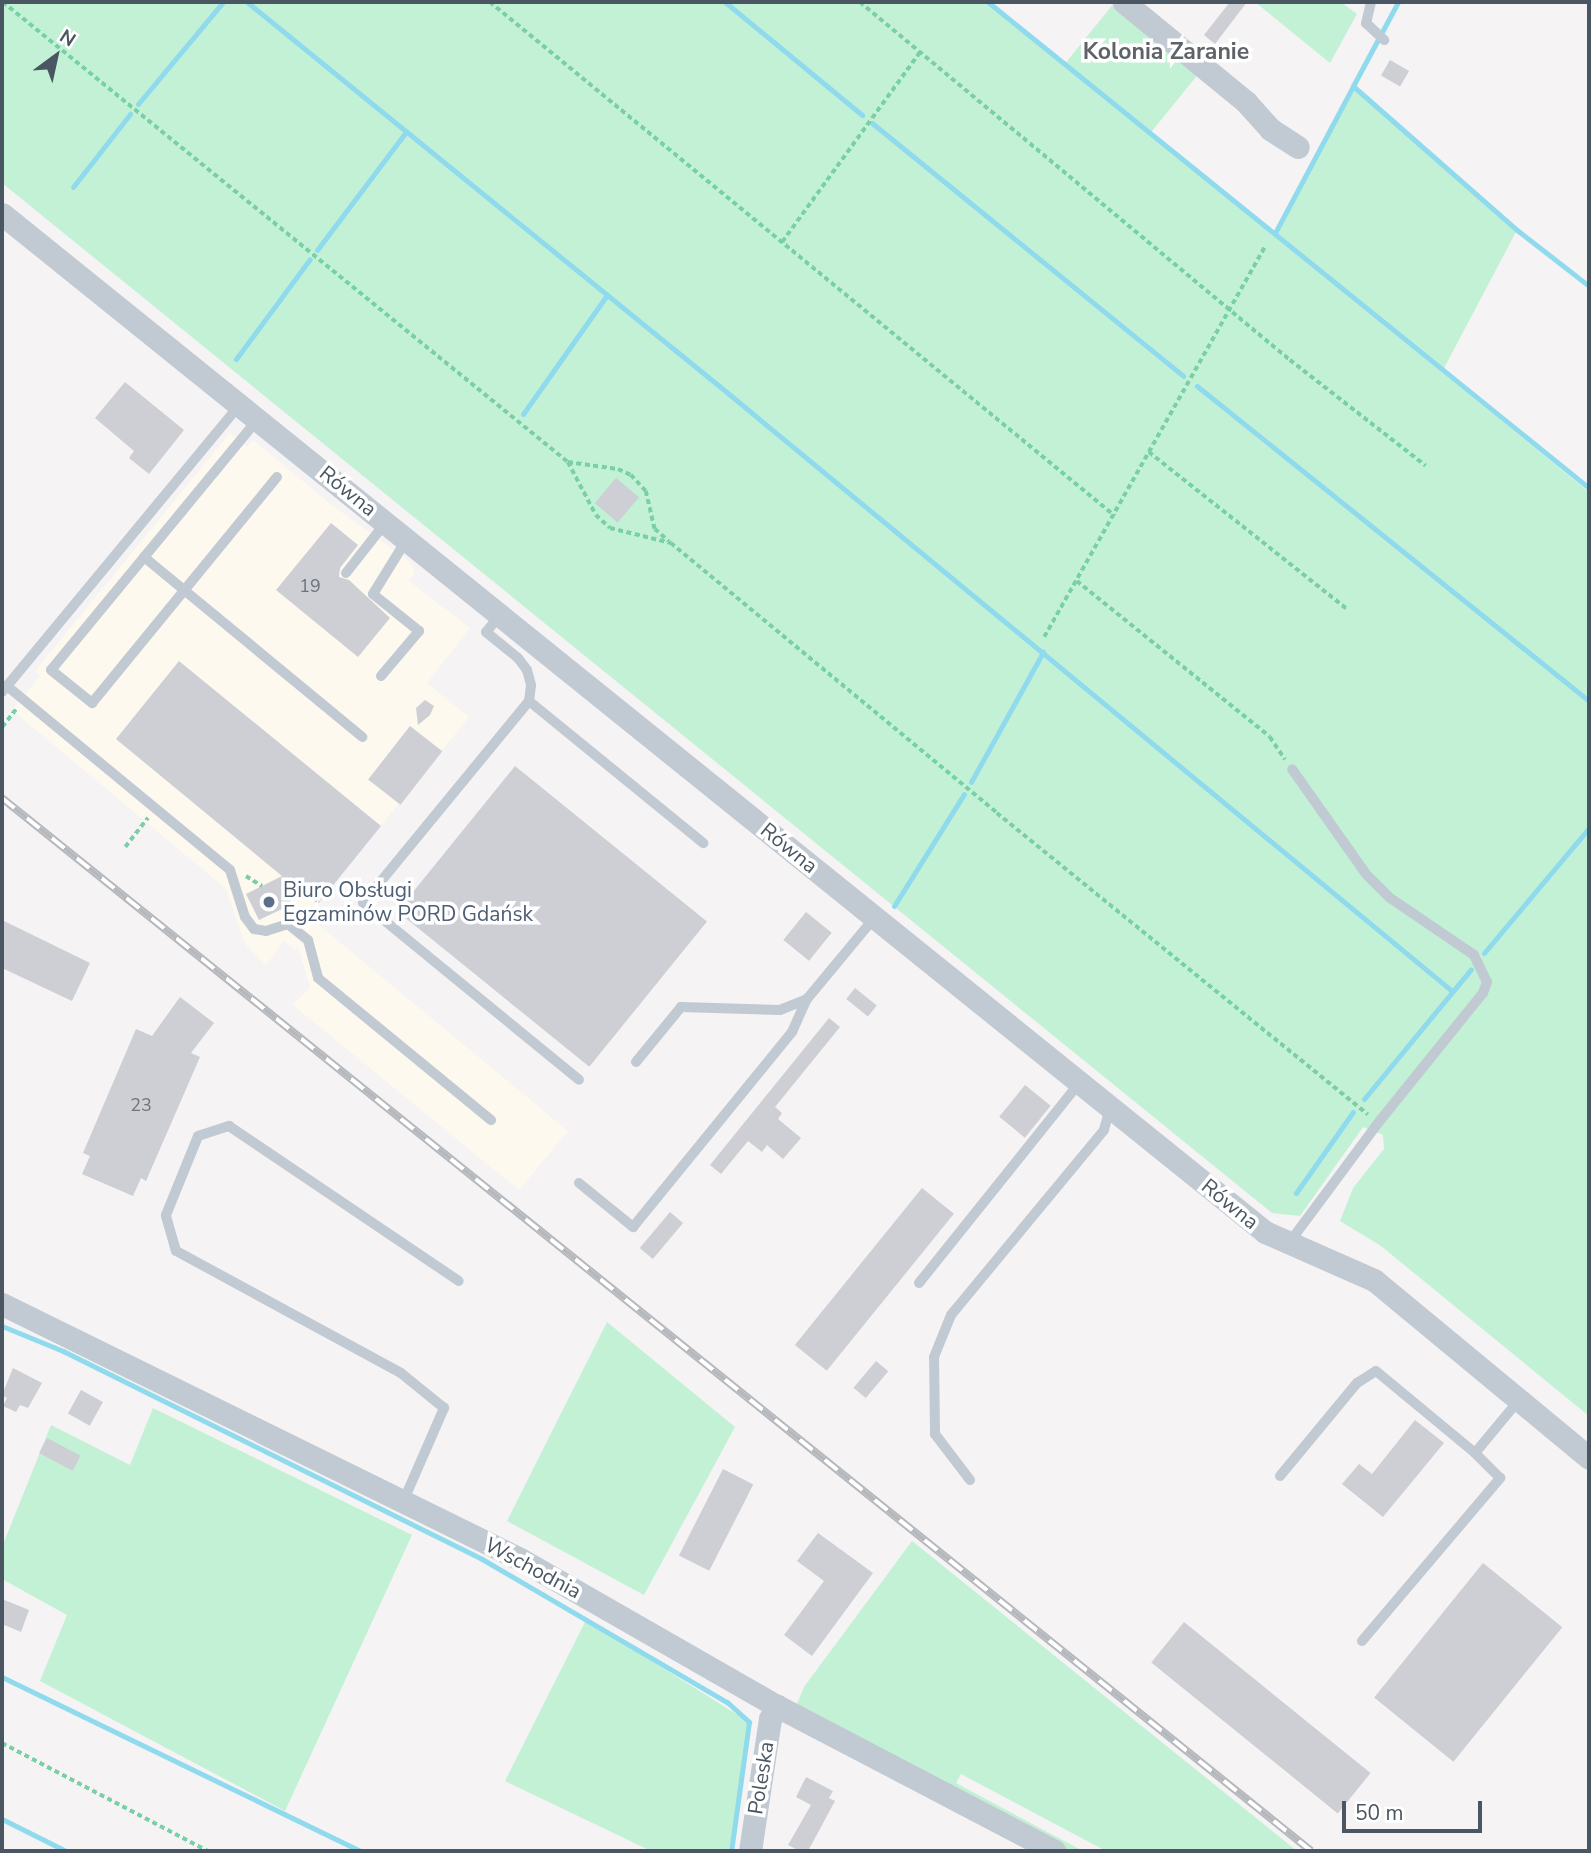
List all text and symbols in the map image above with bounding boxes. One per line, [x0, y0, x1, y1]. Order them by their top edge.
north arrow [21, 21, 91, 91]
text: N [54, 24, 80, 53]
district label: Kolonia Zaranie [1083, 38, 1249, 66]
street label: Równa [314, 460, 382, 522]
house number: 19 [299, 575, 321, 597]
street label: Równa [755, 817, 823, 879]
place label: Biuro Obsługi Egzaminów PORD Gdańsk [283, 877, 533, 927]
marker: Biuro Obsługi Egzaminów PORD Gdańsk [261, 894, 277, 910]
house number: 23 [130, 1094, 152, 1116]
street label: Równa [1196, 1173, 1264, 1235]
street label: Wschodnia [481, 1532, 585, 1604]
street label: Poleska [743, 1740, 779, 1816]
scale bar [1346, 1786, 1486, 1830]
text: 50 m [1355, 1799, 1404, 1827]

